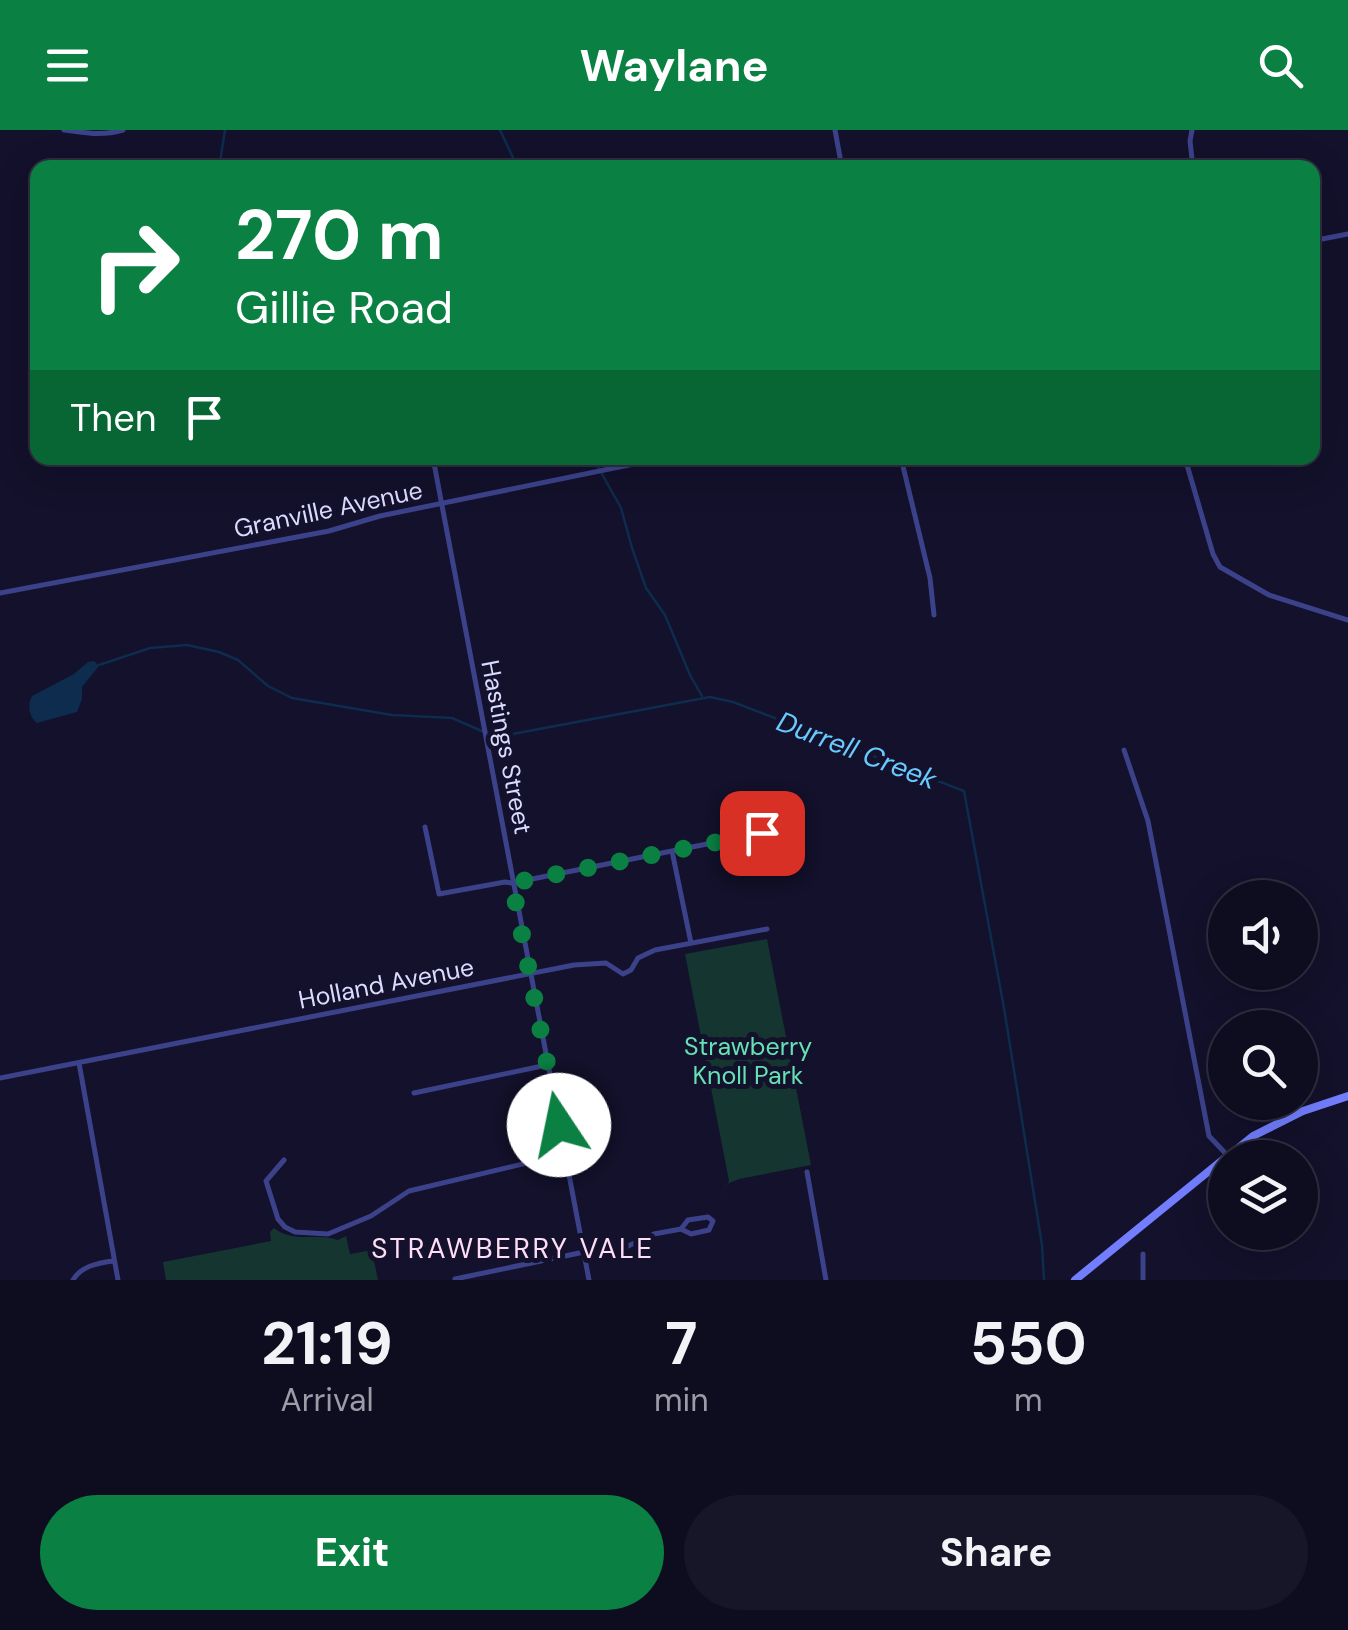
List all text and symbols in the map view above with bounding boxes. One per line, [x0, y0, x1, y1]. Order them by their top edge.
text: Waylane [579, 36, 769, 95]
icon: menu [40, 38, 95, 93]
icon: search [1253, 38, 1308, 93]
text: 270 m [235, 190, 444, 281]
icon: right [70, 200, 200, 330]
text: Gillie Road [235, 278, 453, 337]
icon: arrive [177, 390, 232, 445]
text: Then [70, 393, 157, 443]
street label: Granville Avenue [231, 473, 425, 546]
street label: Hastings Street [473, 657, 540, 837]
water label: Durrell Creek [771, 703, 943, 798]
pin [720, 791, 805, 876]
icon: arrive [735, 806, 790, 861]
map controls [1208, 880, 1318, 1250]
button: sound [1208, 880, 1318, 990]
street label: Holland Avenue [295, 950, 477, 1017]
button: search [1208, 1010, 1318, 1120]
park label: Strawberry Knoll Park [684, 1030, 812, 1092]
position arrow [507, 1073, 611, 1177]
button: layers [1208, 1140, 1318, 1250]
district label: STRAWBERRY VALE [371, 1230, 655, 1267]
text: 21:19 [261, 1304, 393, 1383]
text: 7 [665, 1304, 697, 1383]
text: 550 [970, 1304, 1087, 1383]
text: Arrival [280, 1379, 374, 1421]
text: min [654, 1379, 709, 1421]
text: m [1014, 1379, 1043, 1421]
button: Exit [40, 1495, 664, 1610]
button: Share [684, 1495, 1308, 1610]

